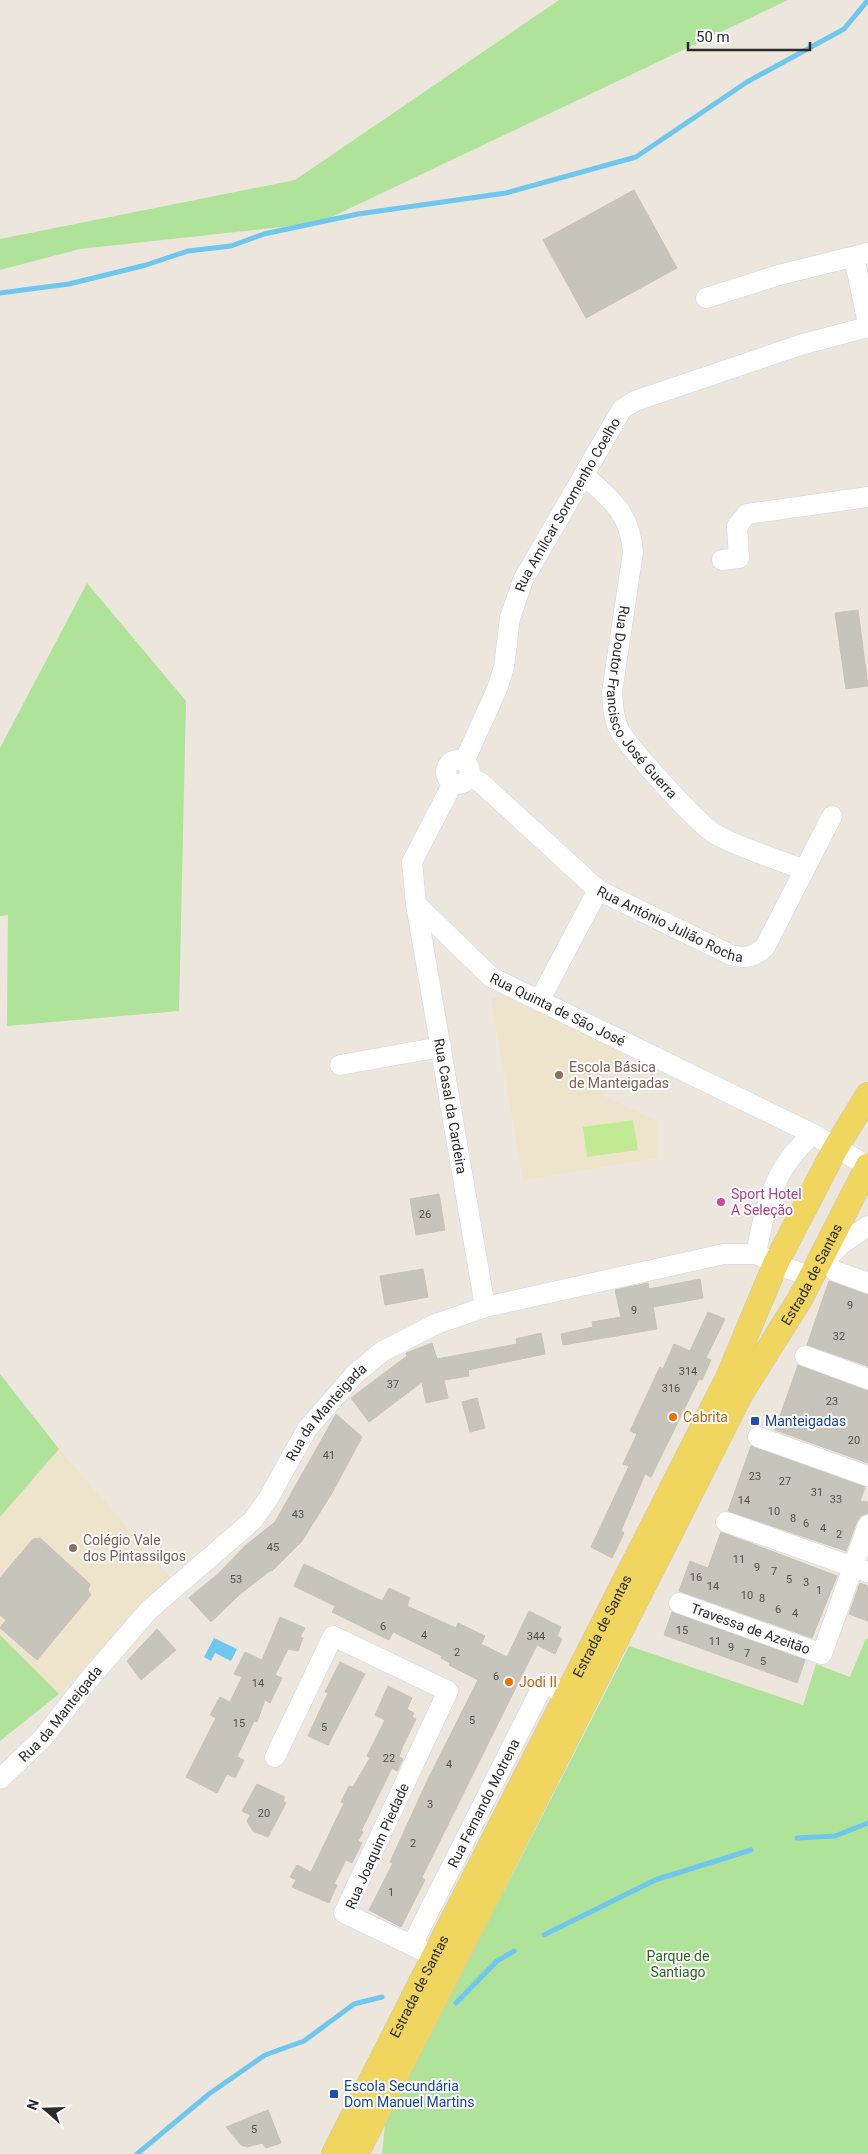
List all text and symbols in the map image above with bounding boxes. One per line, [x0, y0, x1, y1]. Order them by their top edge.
scale bar [688, 20, 810, 52]
text: 50 m [696, 28, 730, 46]
street label: Rua Amílcar Soromenho Coelho [512, 415, 623, 594]
street label: Rua Doutor Francisco José Guerra [604, 604, 681, 802]
street label: Rua António Julião Rocha [594, 883, 744, 965]
street label: Rua Quinta de São José [487, 970, 628, 1049]
street label: Rua Casal da Cardeira [431, 1037, 470, 1175]
place label: Escola Básica de Manteigadas [569, 1059, 669, 1091]
marker: Escola Básica de Manteigadas [553, 1069, 565, 1081]
place label: Sport Hotel A Seleção [731, 1186, 802, 1218]
marker: Sport Hotel A Seleção [715, 1196, 727, 1208]
house number: 26 [419, 1208, 431, 1221]
street label: Estrada de Santas [778, 1221, 845, 1328]
house number: 9 [847, 1299, 853, 1312]
house number: 9 [631, 1304, 637, 1317]
house number: 32 [833, 1330, 845, 1343]
street label: Rua da Manteigada [283, 1360, 369, 1464]
house number: 314 [679, 1365, 697, 1378]
house number: 37 [387, 1378, 399, 1391]
house number: 316 [662, 1382, 680, 1395]
house number: 23 [826, 1395, 838, 1408]
place label: Cabrita [683, 1409, 728, 1425]
marker: Cabrita [667, 1411, 679, 1423]
place label: Manteigadas [765, 1413, 846, 1429]
marker: Manteigadas [749, 1415, 761, 1427]
house number: 20 [848, 1434, 860, 1447]
house number: 41 [323, 1449, 335, 1462]
house number: 23 [749, 1470, 761, 1483]
house number: 27 [779, 1475, 791, 1488]
house number: 31 [811, 1486, 823, 1499]
house number: 33 [830, 1493, 842, 1506]
house number: 14 [738, 1494, 750, 1507]
house number: 10 [768, 1505, 780, 1518]
house number: 43 [292, 1508, 304, 1521]
house number: 8 [790, 1512, 796, 1525]
house number: 6 [803, 1517, 809, 1530]
house number: 4 [820, 1522, 826, 1535]
house number: 2 [836, 1528, 842, 1541]
place label: Colégio Vale dos Pintassilgos [83, 1532, 186, 1564]
house number: 45 [267, 1541, 279, 1554]
marker: Colégio Vale dos Pintassilgos [67, 1542, 79, 1554]
house number: 11 [733, 1553, 745, 1566]
house number: 9 [754, 1561, 760, 1574]
house number: 7 [771, 1565, 777, 1578]
house number: 16 [690, 1571, 702, 1584]
street label: Estrada de Santas [569, 1572, 635, 1680]
house number: 53 [230, 1573, 242, 1586]
house number: 5 [786, 1573, 792, 1586]
house number: 3 [803, 1576, 809, 1589]
house number: 14 [707, 1580, 719, 1593]
house number: 1 [816, 1584, 822, 1597]
house number: 10 [741, 1589, 753, 1602]
house number: 8 [759, 1592, 765, 1605]
street label: Travessa de Azeitão [689, 1600, 812, 1657]
house number: 6 [775, 1603, 781, 1616]
house number: 4 [792, 1607, 798, 1620]
house number: 6 [380, 1620, 386, 1633]
house number: 15 [676, 1624, 688, 1637]
house number: 4 [421, 1629, 427, 1642]
house number: 344 [527, 1630, 545, 1643]
house number: 11 [709, 1635, 721, 1648]
house number: 9 [728, 1641, 734, 1654]
house number: 2 [454, 1646, 460, 1659]
house number: 7 [744, 1647, 750, 1660]
house number: 5 [760, 1655, 766, 1668]
street label: Rua da Manteigada [15, 1663, 105, 1765]
house number: 6 [493, 1670, 499, 1683]
place label: Jodi II [519, 1674, 557, 1690]
marker: Jodi II [503, 1676, 515, 1688]
house number: 14 [252, 1677, 264, 1690]
house number: 5 [469, 1714, 475, 1727]
house number: 15 [233, 1717, 245, 1730]
house number: 5 [321, 1721, 327, 1734]
street label: Rua Fernando Motrena [444, 1736, 523, 1870]
house number: 22 [383, 1752, 395, 1765]
house number: 4 [446, 1758, 452, 1771]
street label: Rua Joaquim Piedade [342, 1781, 412, 1911]
house number: 3 [427, 1798, 433, 1811]
house number: 20 [258, 1807, 270, 1820]
house number: 2 [410, 1837, 416, 1850]
house number: 1 [388, 1886, 394, 1899]
street label: Estrada de Santas [386, 1932, 452, 2040]
park label: Parque de Santiago [647, 1948, 709, 1980]
place label: Escola Secundária Dom Manuel Martins [344, 2078, 474, 2110]
north arrow [20, 2084, 70, 2134]
marker: Escola Secundária Dom Manuel Martins [328, 2088, 340, 2100]
text: N [24, 2097, 42, 2112]
house number: 5 [251, 2123, 257, 2136]

